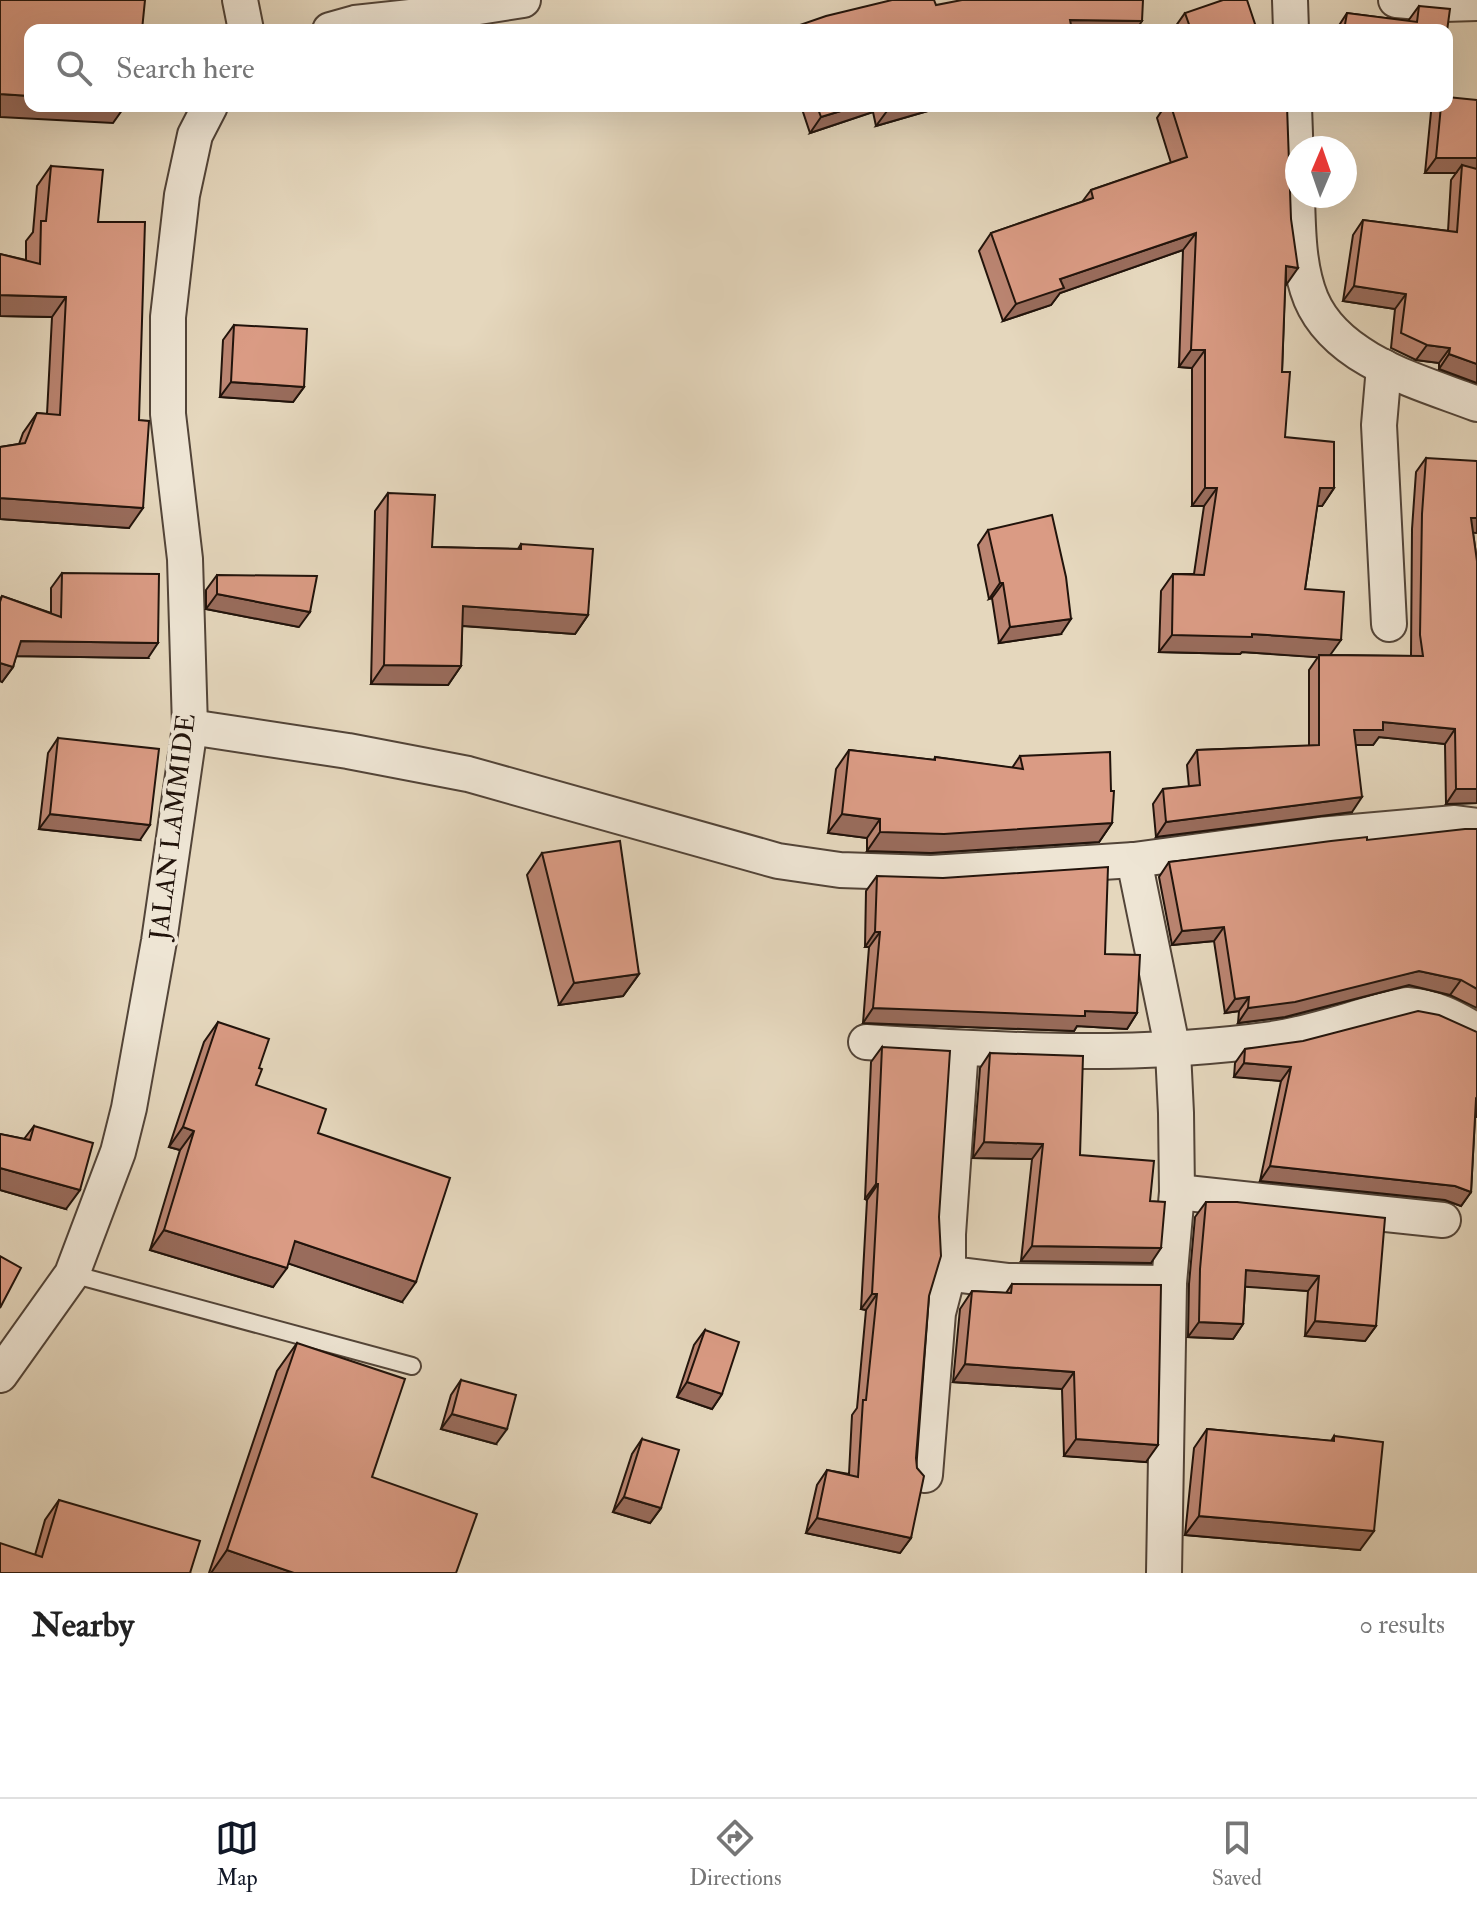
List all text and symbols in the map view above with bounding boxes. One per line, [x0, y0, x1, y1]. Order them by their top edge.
search box [24, 24, 1453, 112]
icon: search [52, 46, 96, 90]
text: Search here [116, 50, 255, 87]
north arrow [1285, 136, 1357, 208]
street label: JALAN LAMMIDE [143, 712, 203, 943]
text: Nearby [32, 1604, 134, 1647]
text: 0 results [1360, 1609, 1445, 1641]
tab: Map [215, 1816, 259, 1892]
tab: Directions [689, 1816, 782, 1892]
tab: Saved [1212, 1816, 1262, 1892]

